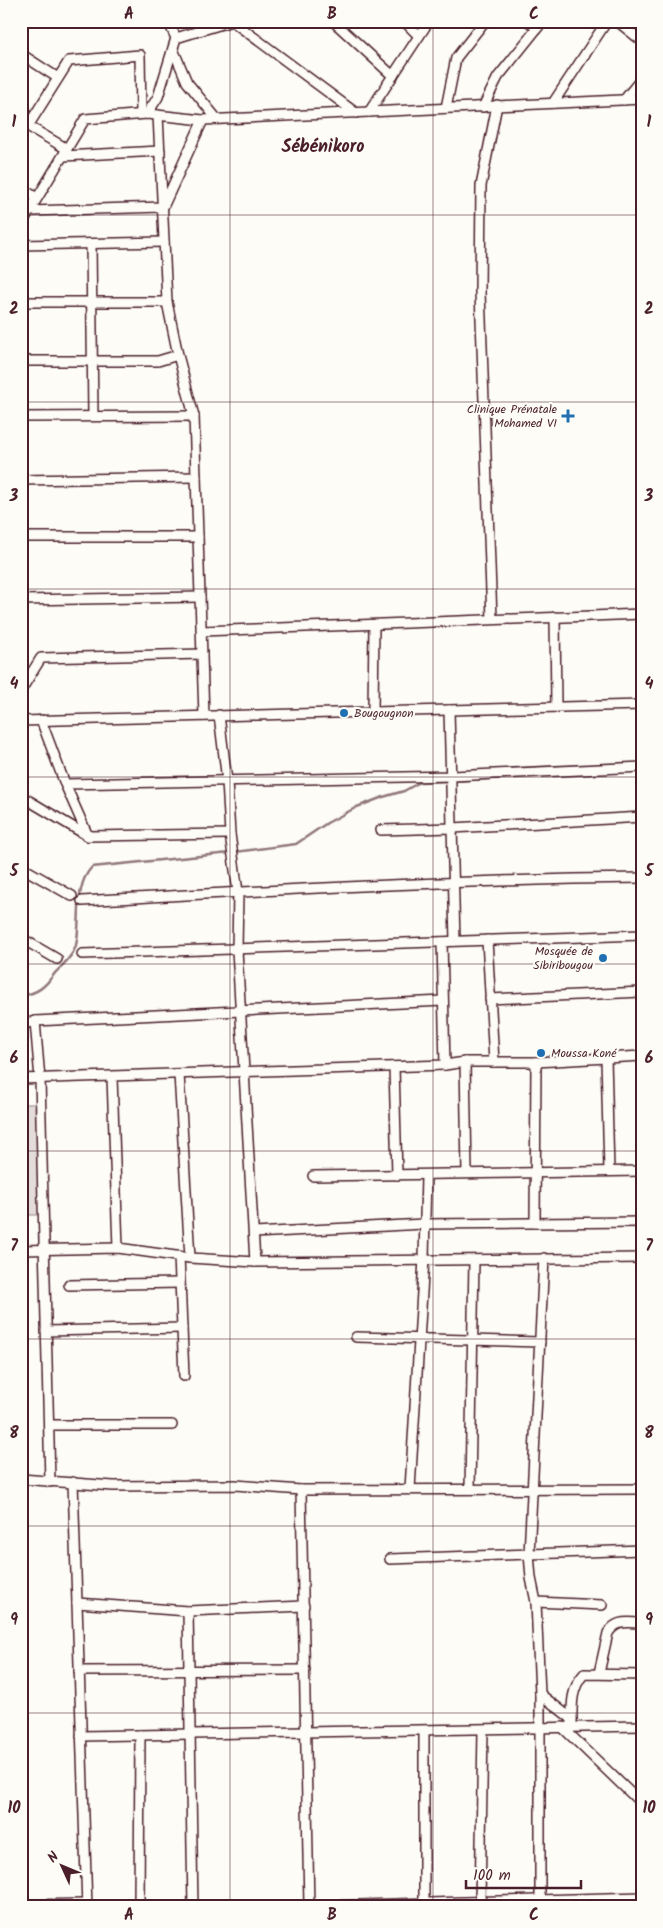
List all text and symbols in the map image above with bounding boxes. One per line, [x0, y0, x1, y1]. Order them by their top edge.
text: A [124, 2, 134, 27]
text: B [327, 2, 337, 27]
text: C [529, 2, 539, 27]
text: 1 [12, 110, 17, 135]
text: 1 [647, 110, 652, 135]
district label: Sébénikoro [282, 133, 364, 162]
text: 2 [9, 297, 19, 322]
text: 2 [644, 297, 654, 322]
place label: Clinique Prénatale Mohamed VI [467, 400, 558, 433]
marker: Clinique Prénatale Mohamed VI [561, 409, 575, 423]
text: 3 [9, 484, 19, 509]
text: 3 [644, 484, 654, 509]
text: 4 [10, 672, 19, 697]
text: 4 [645, 672, 654, 697]
place label: Bougougnon [354, 704, 414, 723]
marker: Bougougnon [338, 707, 350, 719]
text: 5 [9, 859, 20, 884]
text: 5 [644, 859, 655, 884]
place label: Mosquée de Sibiribougou [533, 942, 594, 975]
marker: Mosquée de Sibiribougou [597, 952, 609, 964]
place label: Moussa Koné [551, 1044, 617, 1063]
text: 6 [10, 1046, 19, 1071]
text: 6 [645, 1046, 654, 1071]
marker: Moussa Koné [535, 1047, 547, 1059]
text: 7 [10, 1234, 18, 1259]
text: 7 [645, 1234, 653, 1259]
text: 8 [9, 1421, 19, 1446]
text: 8 [644, 1421, 654, 1446]
text: 9 [10, 1608, 18, 1633]
text: 9 [645, 1608, 653, 1633]
text: 10 [7, 1796, 21, 1821]
text: 10 [642, 1796, 656, 1821]
north arrow [38, 1840, 88, 1890]
text: N [42, 1847, 64, 1868]
scale bar [466, 1858, 580, 1890]
text: 100 m [473, 1864, 511, 1888]
text: A [124, 1903, 134, 1928]
text: B [327, 1903, 337, 1928]
text: C [529, 1903, 539, 1928]

